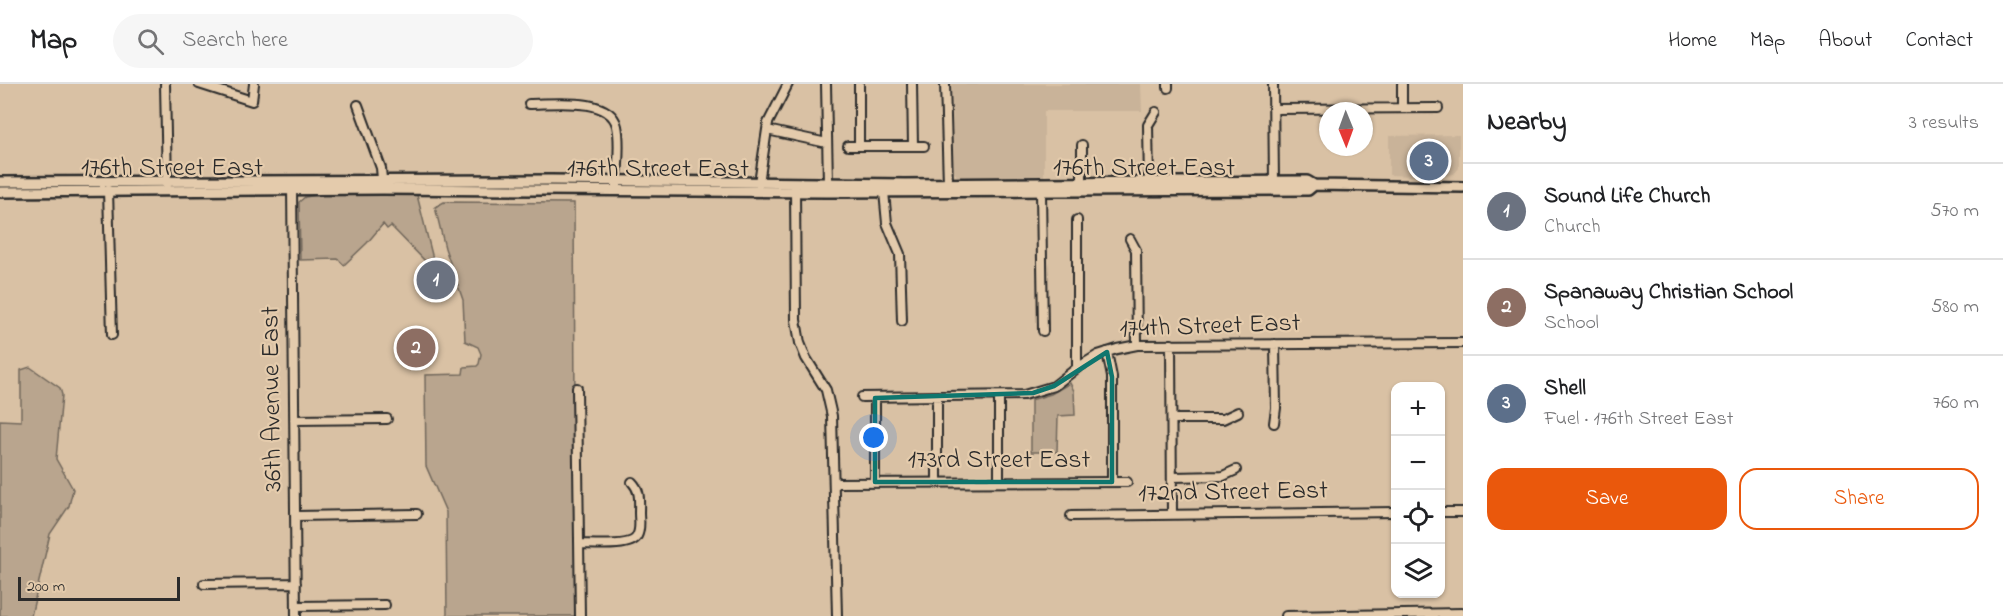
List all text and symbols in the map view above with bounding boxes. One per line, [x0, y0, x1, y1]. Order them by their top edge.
search box [113, 14, 533, 68]
text: Map [30, 21, 77, 62]
icon: search [134, 25, 167, 58]
text: Search here [182, 25, 288, 57]
text: Home [1668, 26, 1717, 56]
text: Map [1750, 26, 1785, 56]
text: About [1818, 26, 1872, 56]
text: Contact [1905, 26, 1973, 56]
north arrow [1319, 102, 1373, 156]
text: Nearby [1487, 104, 1566, 142]
text: 3 results [1909, 109, 1979, 138]
pin: 3 [1410, 138, 1448, 184]
street label: 176th Street East [81, 150, 263, 188]
street label: 176th Street East [1053, 150, 1235, 188]
street label: 176th Street East [567, 151, 749, 189]
text: Sound Life Church [1544, 181, 1711, 213]
text: 1 [1503, 197, 1510, 226]
text: 570 m [1930, 197, 1979, 226]
text: Church [1544, 213, 1600, 242]
pin: 1 [416, 258, 456, 302]
text: Spanaway Christian School [1544, 277, 1793, 309]
text: 2 [1502, 293, 1511, 322]
text: 580 m [1931, 293, 1979, 322]
street label: 174th Street East [1119, 305, 1301, 349]
street label: 36th Avenue East [252, 306, 294, 492]
text: School [1544, 309, 1599, 338]
pin: 2 [396, 326, 436, 370]
text: Shell [1544, 373, 1586, 405]
map controls [1391, 382, 1445, 598]
button: + [1391, 382, 1445, 436]
text: 3 [1502, 389, 1511, 418]
text: 760 m [1933, 389, 1979, 418]
text: Fuel · 176th Street East [1544, 405, 1733, 434]
your location [859, 423, 888, 452]
button: − [1391, 436, 1445, 490]
street label: 173rd Street East [908, 442, 1091, 480]
button: Save [1487, 468, 1727, 530]
button: Share [1739, 468, 1979, 530]
street label: 172nd Street East [1138, 472, 1328, 514]
button: locate [1391, 490, 1445, 544]
button: layers [1391, 544, 1445, 598]
scale bar [18, 574, 180, 602]
text: 200 m [27, 575, 65, 599]

